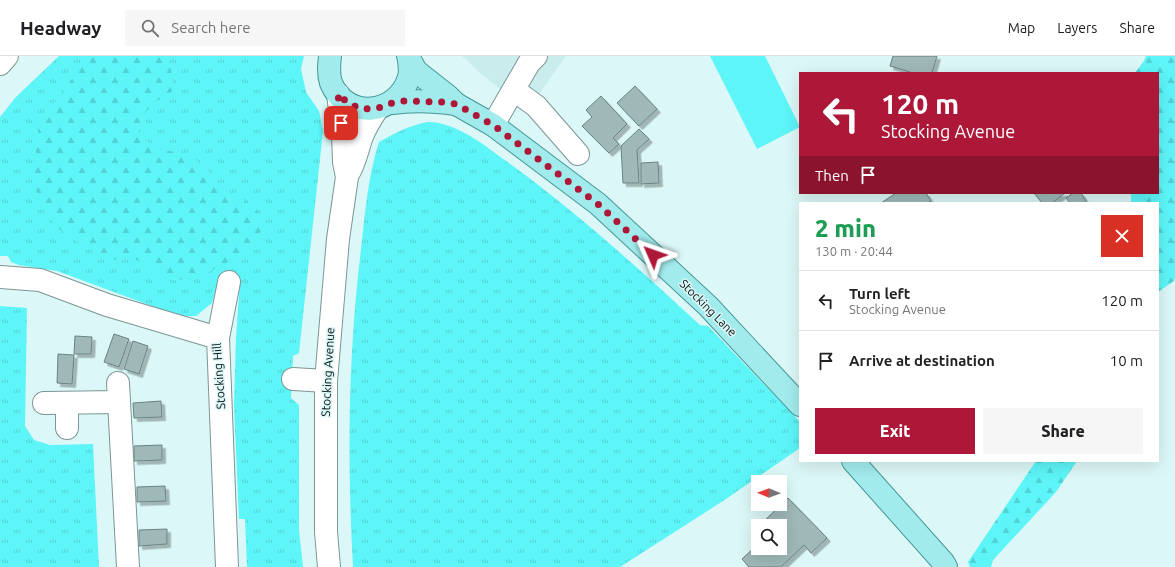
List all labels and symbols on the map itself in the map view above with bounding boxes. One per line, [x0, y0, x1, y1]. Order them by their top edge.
pin [324, 106, 358, 140]
position arrow [632, 234, 674, 276]
street label: Stocking Lane [677, 277, 739, 339]
street label: Stocking Avenue [319, 327, 336, 417]
street label: Stocking Hill [210, 342, 227, 410]
north arrow [751, 475, 787, 511]

